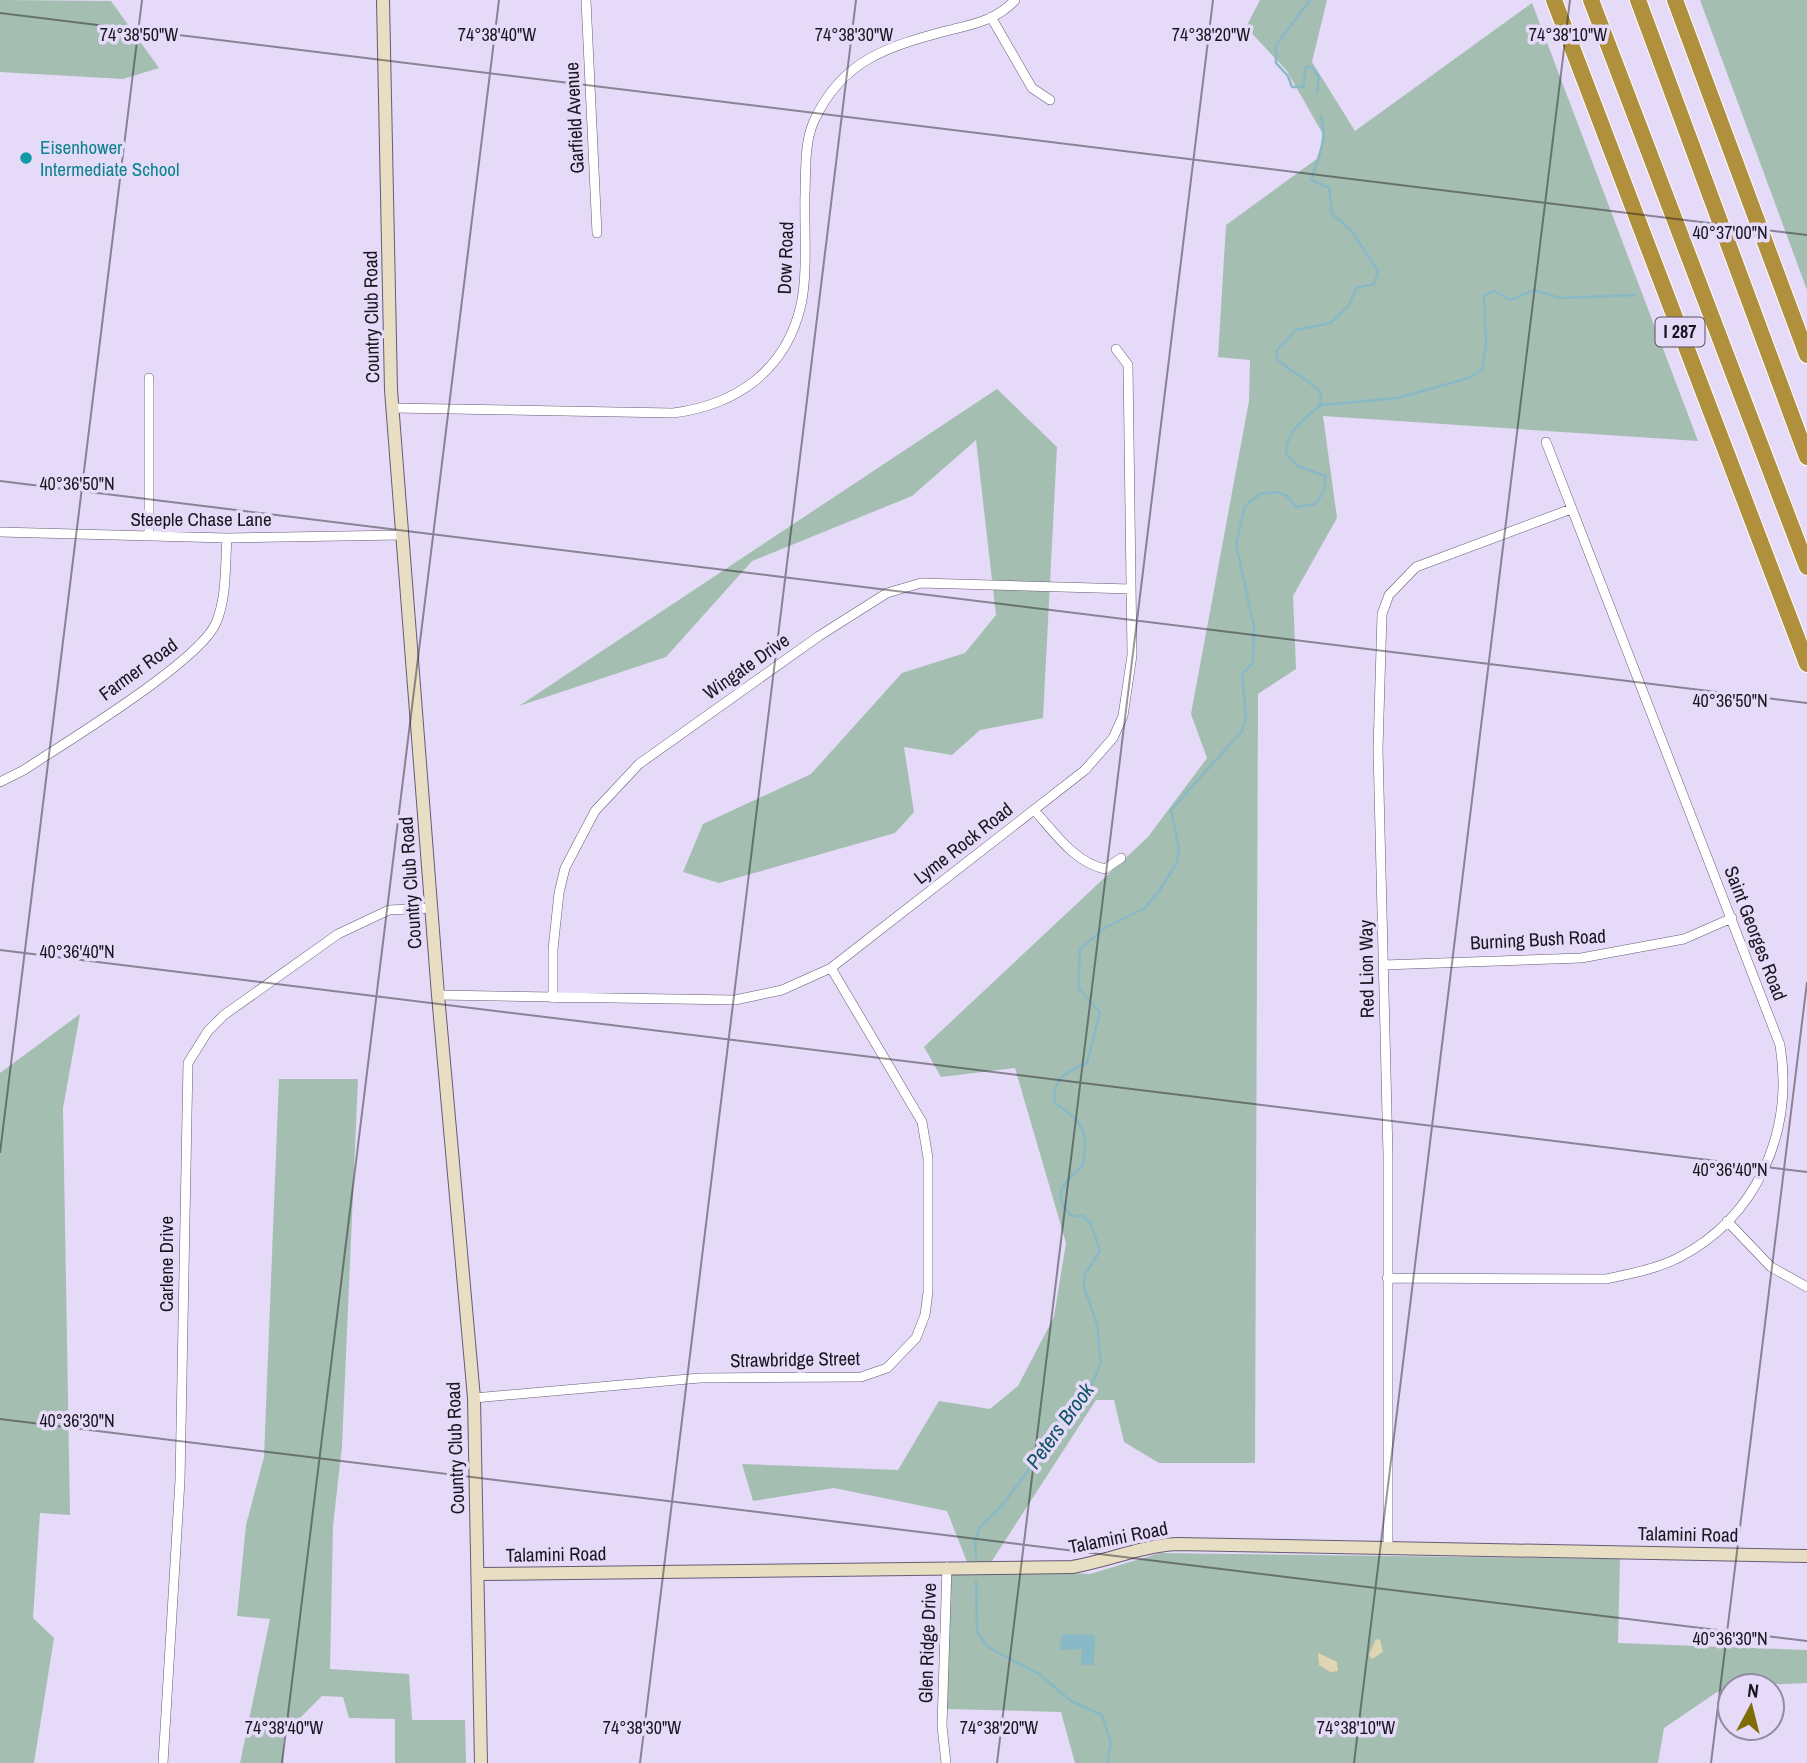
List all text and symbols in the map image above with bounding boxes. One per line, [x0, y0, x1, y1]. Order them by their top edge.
text: 74°38'50"W [100, 22, 178, 47]
text: 74°38'40"W [458, 22, 536, 47]
text: 74°38'30"W [815, 22, 893, 47]
text: 74°38'20"W [1172, 22, 1250, 47]
text: 74°38'10"W [1529, 22, 1607, 47]
street label: Garfield Avenue [558, 62, 590, 174]
place label: Eisenhower Intermediate School [40, 134, 179, 182]
marker: Eisenhower Intermediate School [18, 150, 34, 166]
text: 40°37'00"N [1692, 220, 1768, 245]
street label: Dow Road [771, 221, 799, 295]
street label: Country Club Road [357, 251, 385, 383]
road number: I 287 [1656, 318, 1704, 346]
text: 40°36'50"N [39, 471, 115, 496]
street label: Steeple Chase Lane [130, 506, 272, 532]
street label: Wingate Drive [698, 627, 794, 705]
street label: Farmer Road [94, 632, 182, 706]
text: 40°36'50"N [1692, 688, 1768, 713]
street label: Lyme Rock Road [908, 796, 1018, 890]
street label: Country Club Road [392, 816, 428, 950]
street label: Saint Georges Road [1718, 862, 1794, 1004]
street label: Red Lion Way [1352, 919, 1380, 1018]
street label: Burning Bush Road [1469, 922, 1607, 956]
text: 40°36'40"N [39, 939, 115, 964]
text: 40°36'40"N [1692, 1157, 1768, 1182]
street label: Carlene Drive [153, 1216, 179, 1312]
street label: Strawbridge Street [730, 1345, 861, 1373]
water label: Peters Brook [1019, 1376, 1101, 1474]
street label: Country Club Road [440, 1381, 470, 1515]
text: 40°36'30"N [39, 1408, 115, 1433]
street label: Talamini Road [1066, 1515, 1170, 1559]
street label: Talamini Road [1637, 1520, 1739, 1548]
street label: Talamini Road [505, 1540, 607, 1568]
street label: Glen Ridge Drive [912, 1582, 942, 1704]
text: 40°36'30"N [1692, 1626, 1768, 1651]
north arrow [1716, 1672, 1786, 1742]
text: N [1746, 1677, 1760, 1704]
text: 74°38'40"W [245, 1715, 323, 1740]
text: 74°38'30"W [603, 1715, 681, 1740]
text: 74°38'20"W [960, 1715, 1038, 1740]
text: 74°38'10"W [1317, 1715, 1395, 1740]

